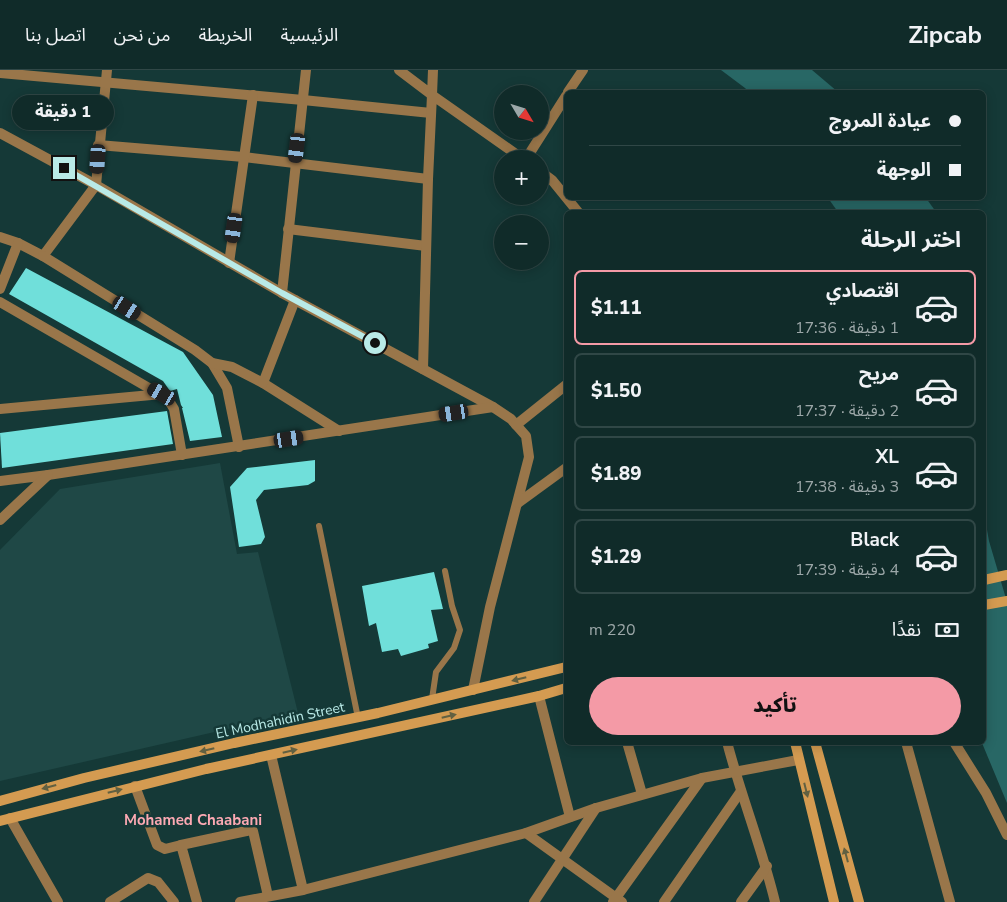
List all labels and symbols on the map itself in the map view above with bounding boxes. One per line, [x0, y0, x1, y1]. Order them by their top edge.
north arrow [494, 85, 549, 140]
callout: 1 دقيقة [13, 96, 115, 131]
car [287, 132, 306, 164]
car [89, 144, 106, 174]
route end [53, 157, 75, 179]
car [224, 212, 243, 244]
car [110, 294, 143, 322]
route start [364, 332, 386, 354]
car [145, 380, 178, 408]
car [438, 403, 469, 423]
car [273, 429, 304, 449]
one-way arrow [511, 675, 526, 683]
street label: El Modhahidin Street [214, 698, 347, 743]
one-way arrow [441, 712, 457, 720]
one-way arrow [199, 746, 214, 754]
one-way arrow [283, 747, 298, 755]
one-way arrow [802, 782, 810, 797]
one-way arrow [41, 784, 56, 792]
one-way arrow [107, 787, 122, 795]
district label: Mohamed Chaabani [124, 810, 262, 830]
one-way arrow [842, 847, 850, 862]

